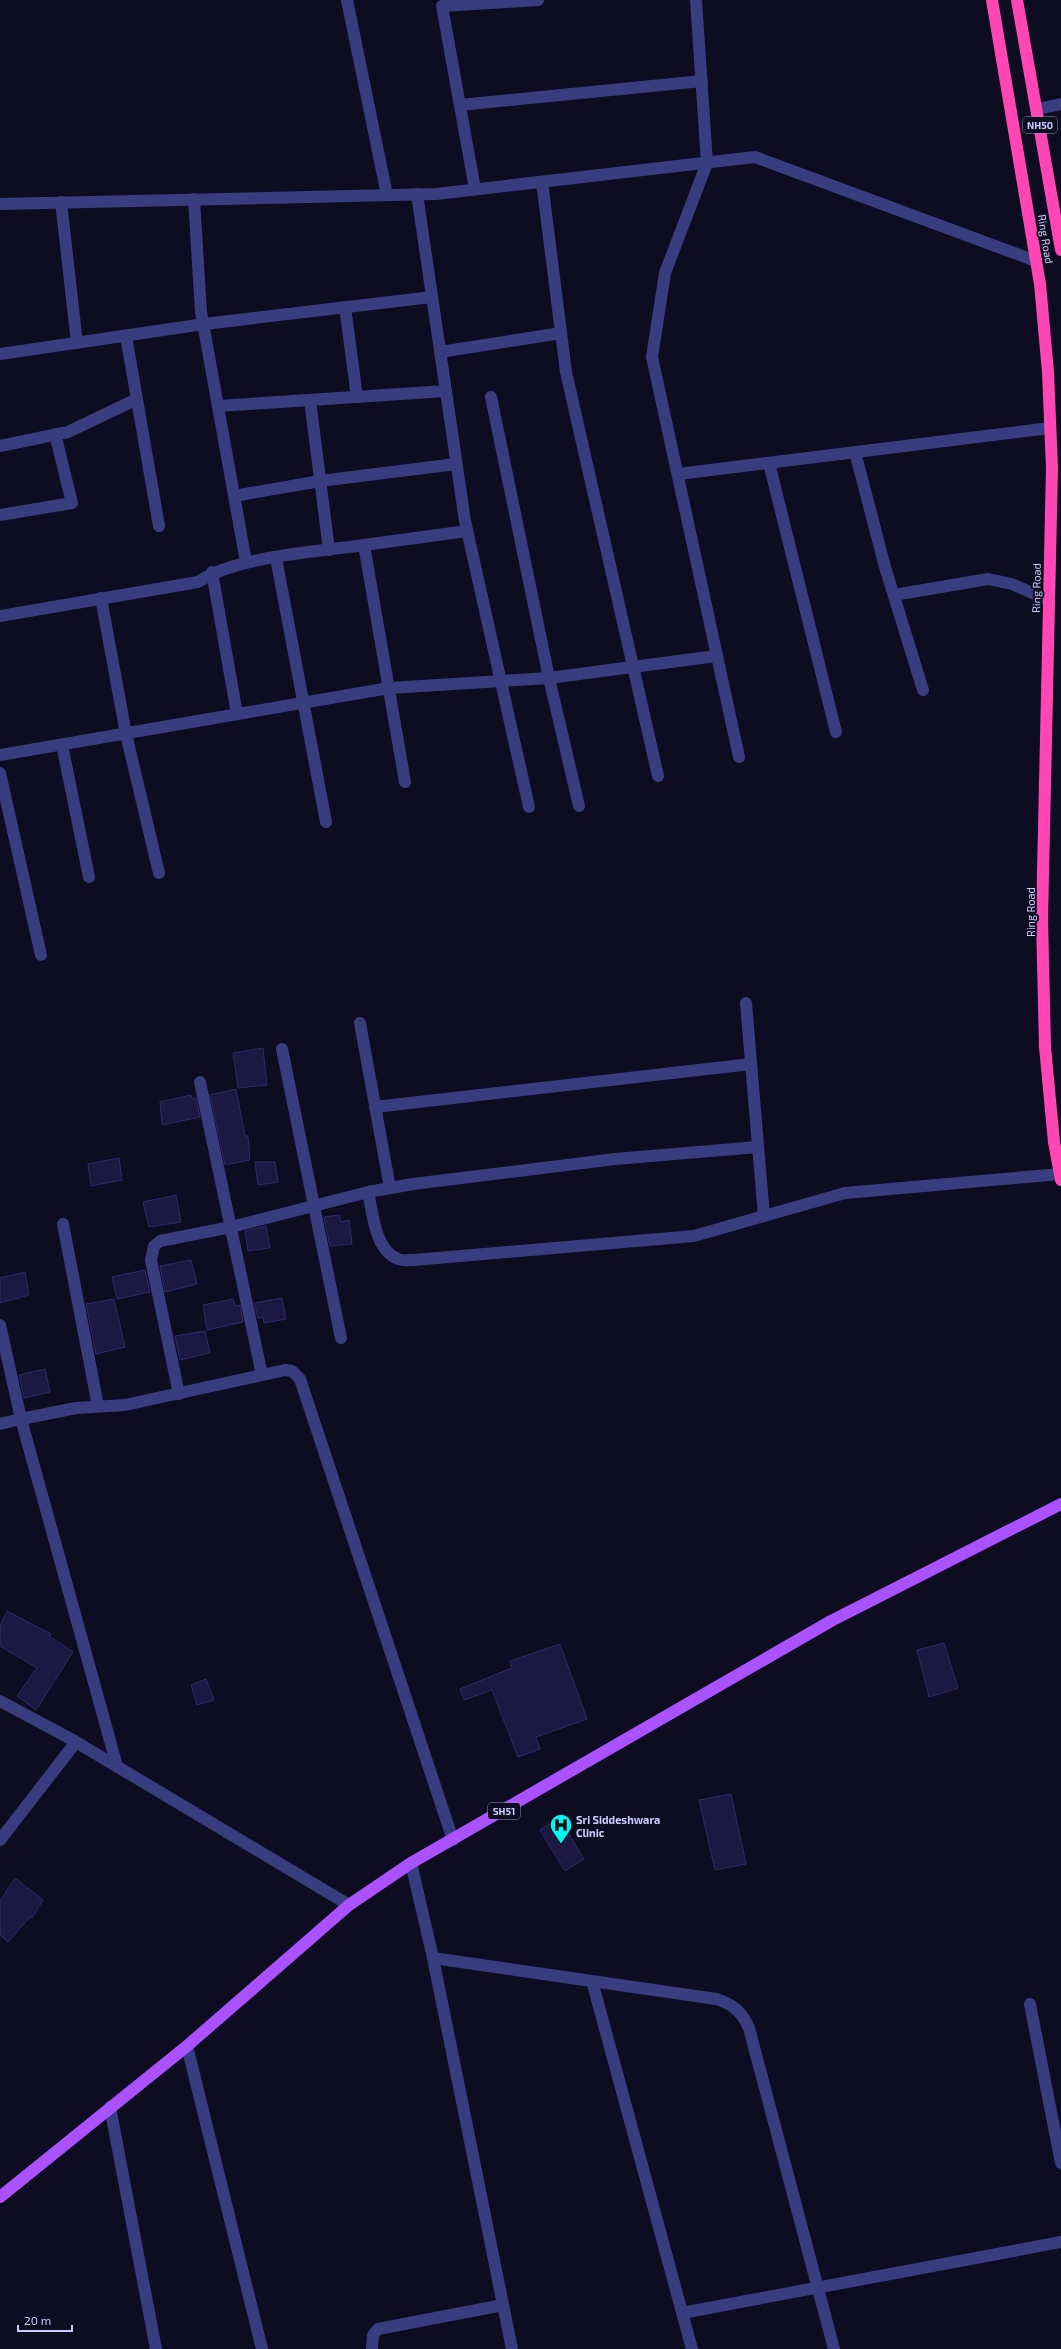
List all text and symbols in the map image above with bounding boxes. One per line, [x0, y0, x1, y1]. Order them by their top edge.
road number: NH50 [1023, 117, 1057, 133]
street label: Ring Road [1036, 213, 1056, 265]
street label: Ring Road [1029, 563, 1043, 613]
street label: Ring Road [1024, 887, 1037, 937]
road number: SH51 [488, 1803, 520, 1819]
hospital icon: Sri Siddeshwara Clinic [548, 1812, 574, 1845]
place label: Sri Siddeshwara Clinic [576, 1813, 660, 1839]
scale bar [18, 2307, 72, 2333]
text: 20 m [24, 2313, 51, 2327]

